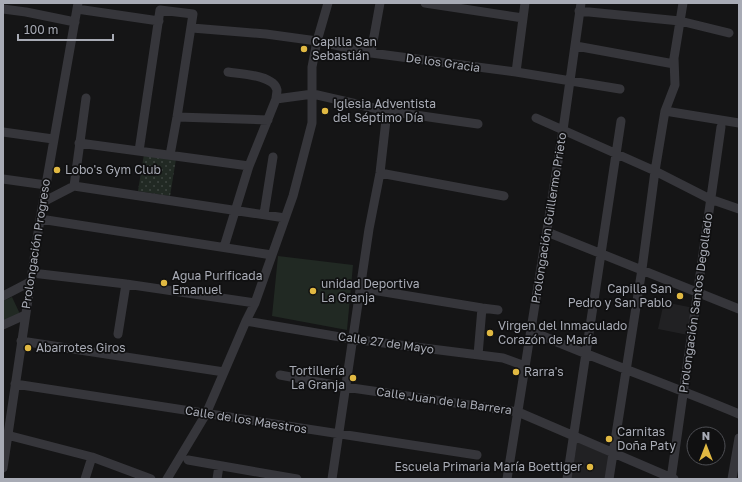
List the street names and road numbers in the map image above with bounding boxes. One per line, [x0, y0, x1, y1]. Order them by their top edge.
street label: De los Gracia [405, 50, 481, 75]
street label: Prolongación Guillermo Prieto [528, 131, 569, 305]
street label: Prolongación Progreso [18, 178, 53, 310]
street label: Prolongación Santos Degollado [675, 212, 716, 394]
street label: Calle 27 de Mayo [337, 328, 435, 357]
street label: Calle Juan de la Barrera [375, 384, 513, 417]
street label: Calle de los Maestros [184, 402, 308, 437]

